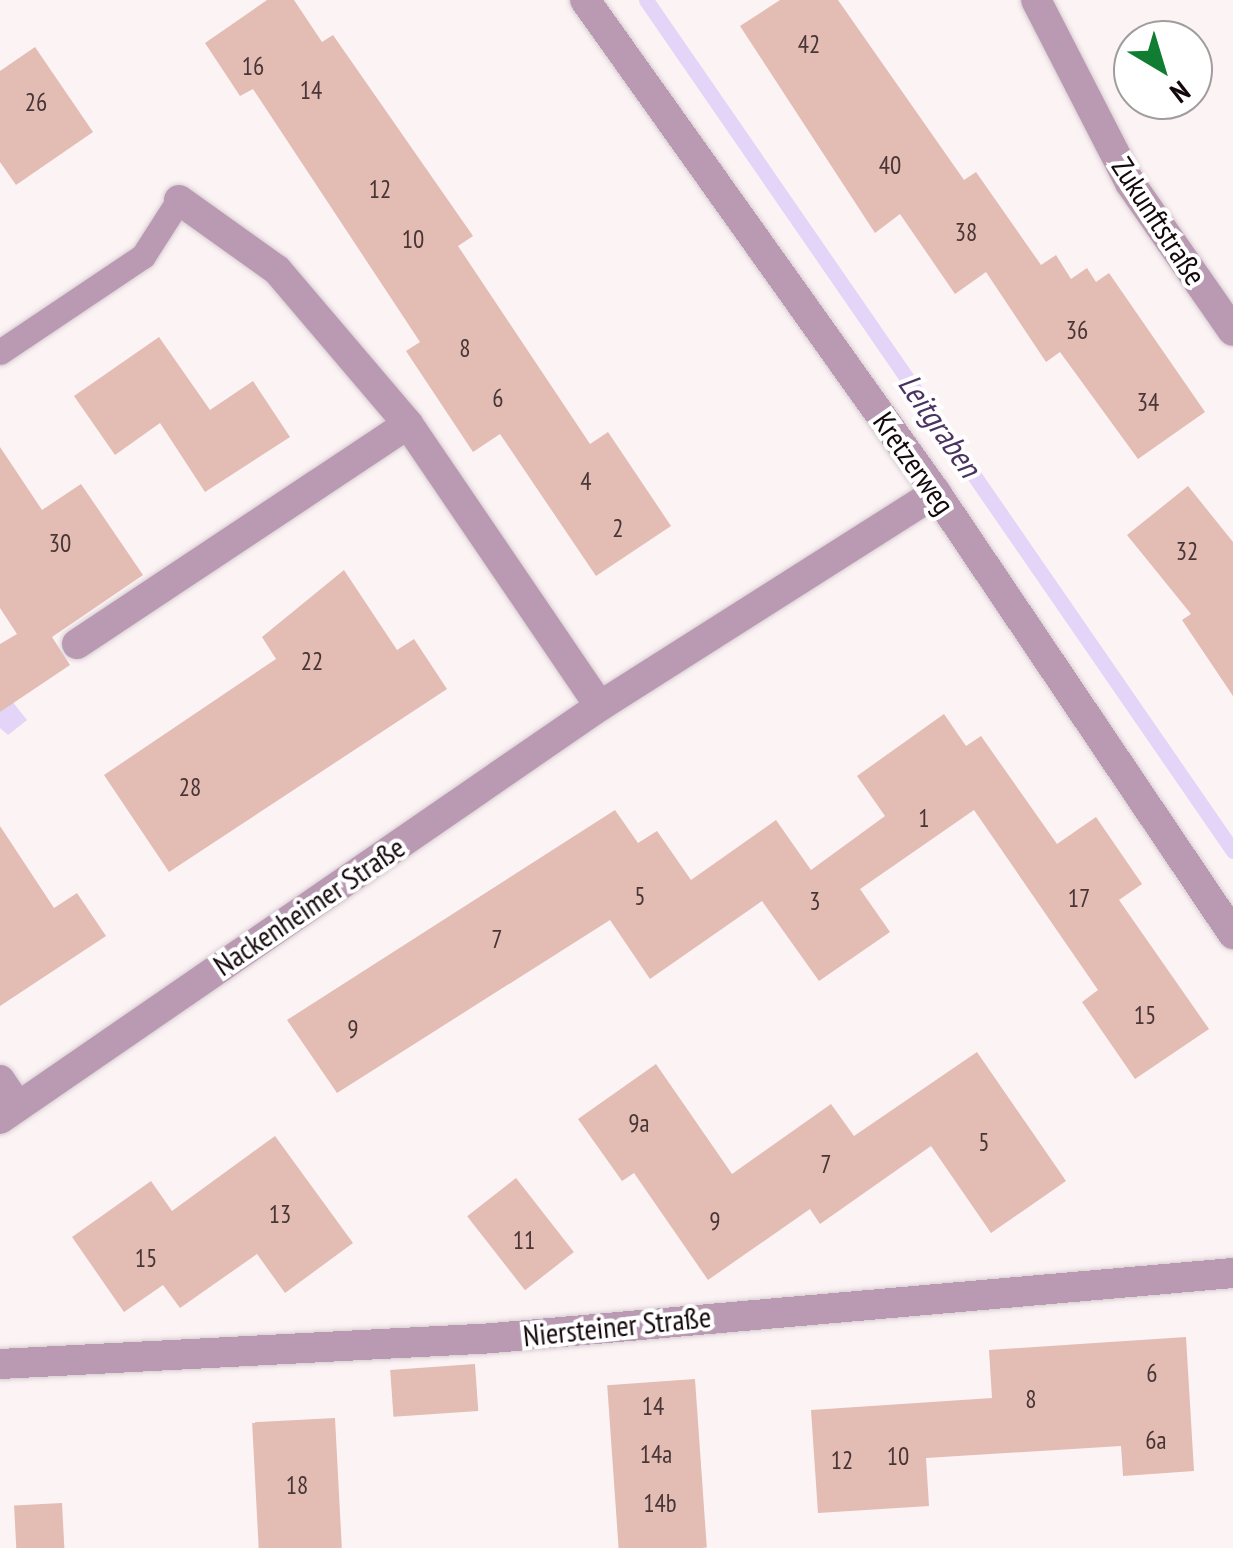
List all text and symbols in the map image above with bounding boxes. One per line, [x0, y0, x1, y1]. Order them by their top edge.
north arrow [1113, 20, 1213, 120]
house number: 42 [798, 29, 820, 59]
house number: 16 [242, 51, 264, 81]
text: N [1163, 73, 1198, 112]
house number: 14 [300, 75, 322, 105]
house number: 26 [25, 87, 47, 117]
house number: 40 [879, 150, 901, 180]
street label: Zukunftstraße [1104, 150, 1214, 292]
house number: 12 [369, 174, 391, 204]
house number: 38 [955, 217, 977, 247]
house number: 10 [402, 224, 424, 254]
house number: 36 [1066, 315, 1088, 345]
house number: 8 [459, 333, 471, 363]
water label: Leitgraben [891, 366, 989, 484]
house number: 6 [492, 383, 504, 413]
house number: 34 [1137, 387, 1159, 417]
street label: Kretzerweg [866, 405, 962, 521]
house number: 4 [580, 466, 592, 496]
house number: 2 [612, 513, 624, 543]
house number: 30 [49, 528, 71, 558]
house number: 32 [1176, 536, 1198, 566]
house number: 22 [301, 646, 323, 676]
house number: 28 [179, 772, 201, 802]
house number: 1 [918, 803, 930, 833]
street label: Nackenheimer Straße [207, 829, 411, 983]
house number: 5 [634, 881, 646, 911]
house number: 17 [1068, 883, 1090, 913]
house number: 3 [809, 886, 821, 916]
house number: 7 [491, 924, 503, 954]
house number: 15 [1134, 1000, 1156, 1030]
house number: 9 [347, 1014, 359, 1044]
house number: 9a [628, 1108, 650, 1138]
house number: 5 [978, 1127, 990, 1157]
house number: 7 [820, 1149, 832, 1179]
house number: 13 [269, 1199, 291, 1229]
house number: 9 [709, 1206, 721, 1236]
house number: 11 [513, 1225, 535, 1255]
house number: 15 [135, 1243, 157, 1273]
street label: Niersteiner Straße [521, 1298, 713, 1354]
house number: 6 [1146, 1358, 1158, 1388]
house number: 8 [1025, 1384, 1037, 1414]
house number: 14 [642, 1391, 664, 1421]
house number: 6a [1145, 1425, 1167, 1455]
house number: 14a [640, 1439, 672, 1469]
house number: 10 [887, 1441, 909, 1471]
house number: 12 [831, 1445, 853, 1475]
house number: 18 [286, 1470, 308, 1500]
house number: 14b [643, 1488, 677, 1518]

